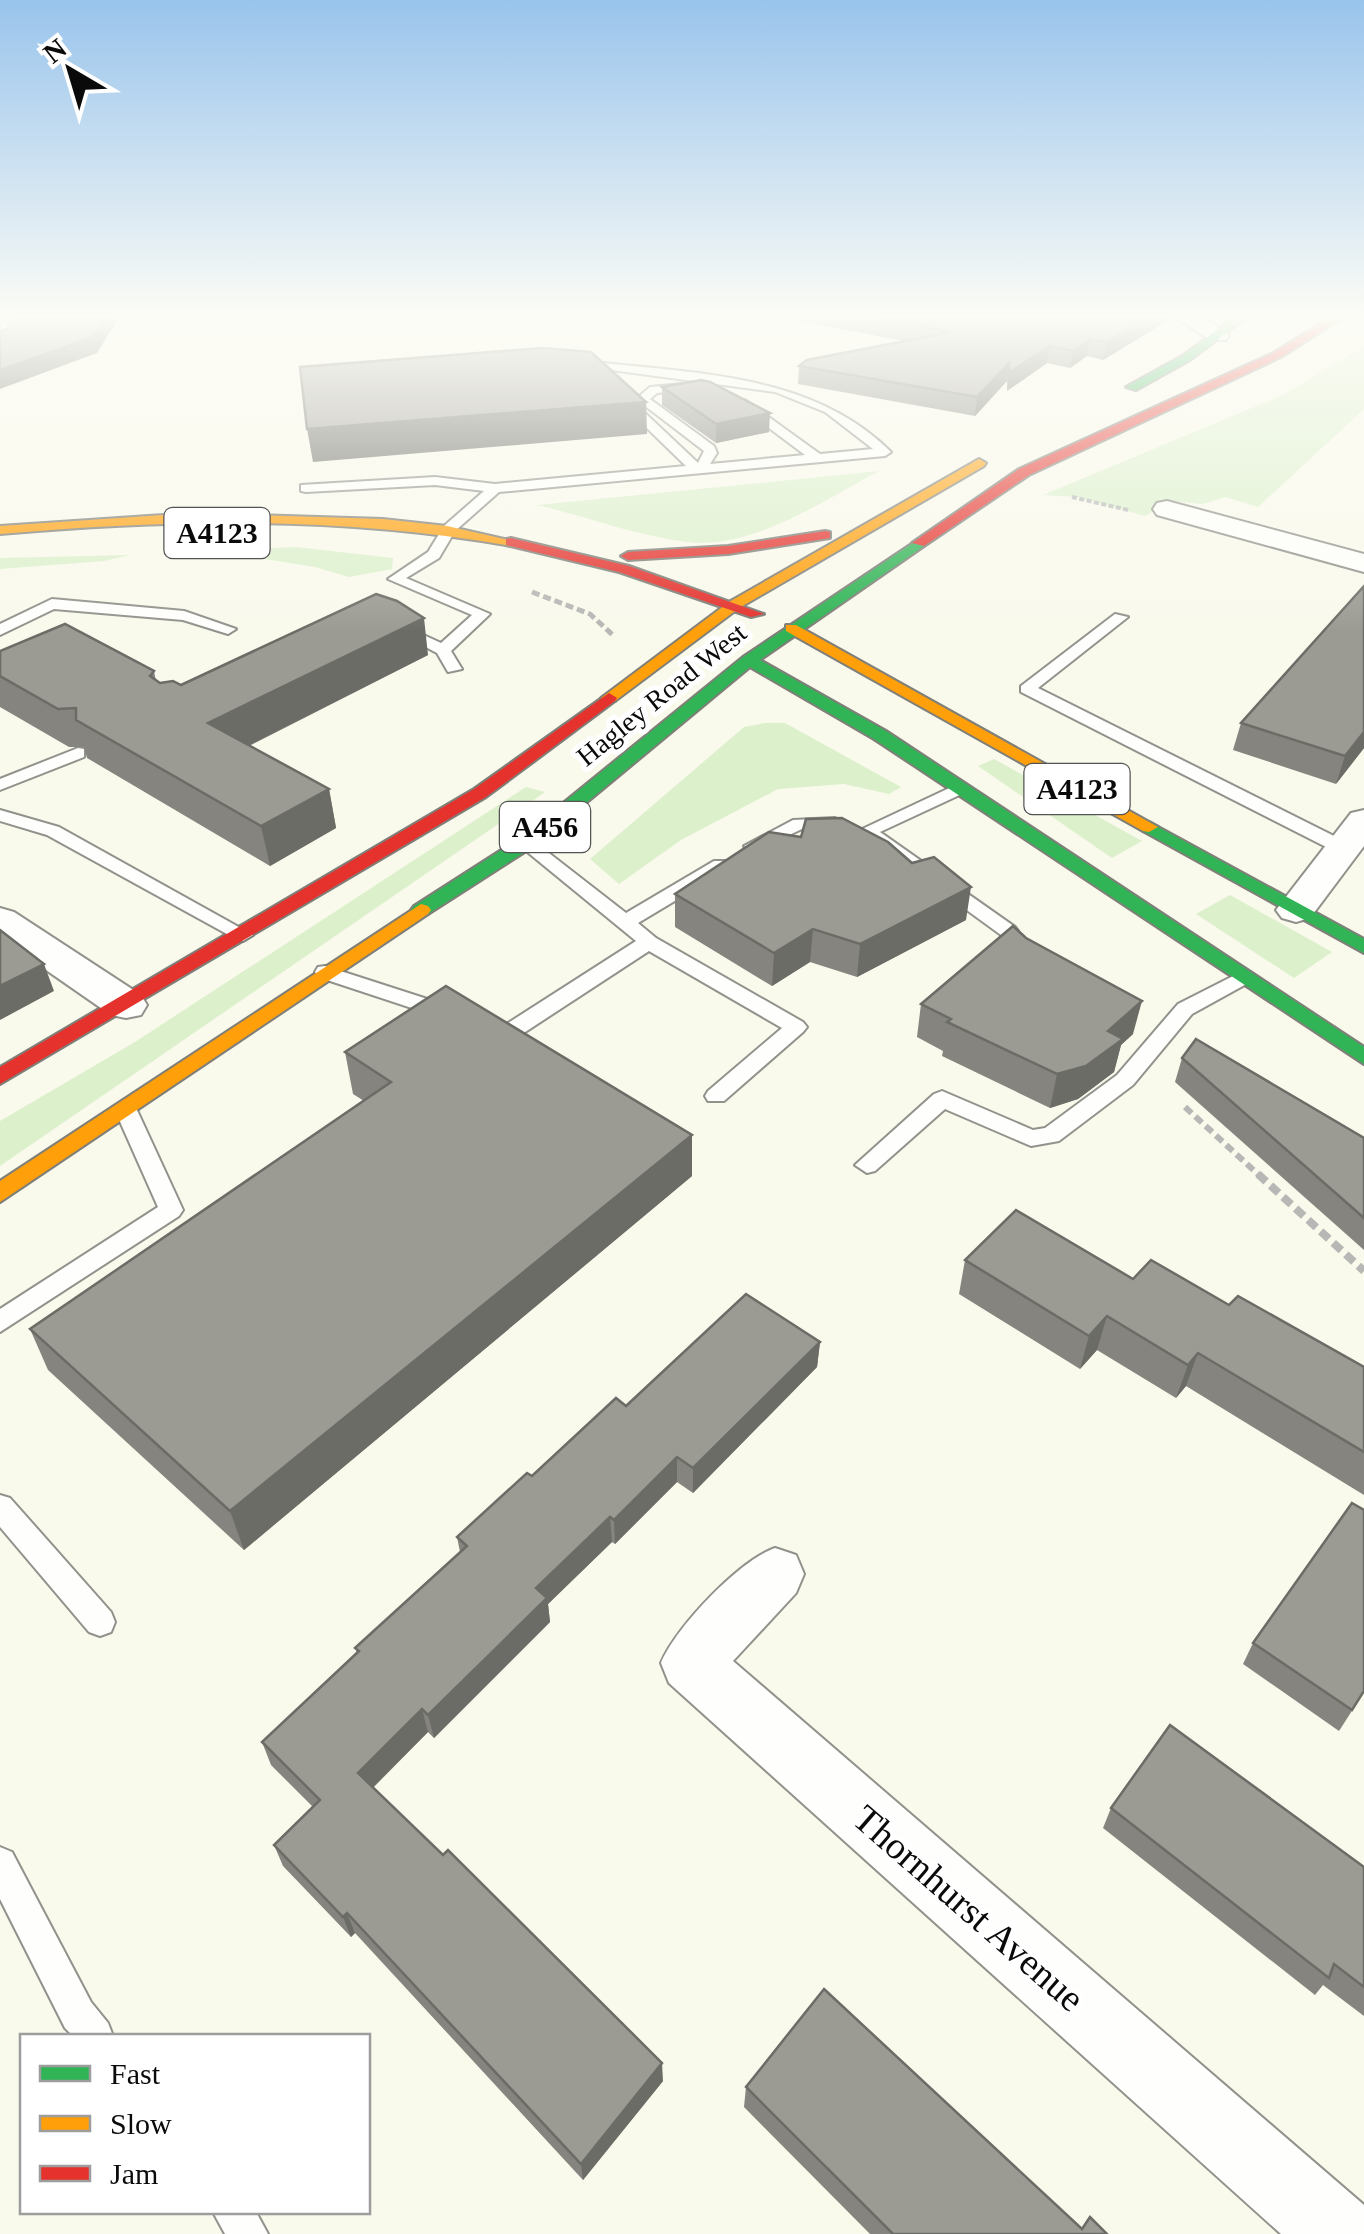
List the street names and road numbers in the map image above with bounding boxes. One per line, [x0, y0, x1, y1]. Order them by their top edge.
road number: A4123 [164, 508, 270, 558]
street label: Hagley Road West [570, 617, 752, 772]
road number: A4123 [1024, 764, 1130, 814]
road number: A456 [500, 802, 590, 852]
street label: Thornhurst Avenue [845, 1796, 1093, 2020]

